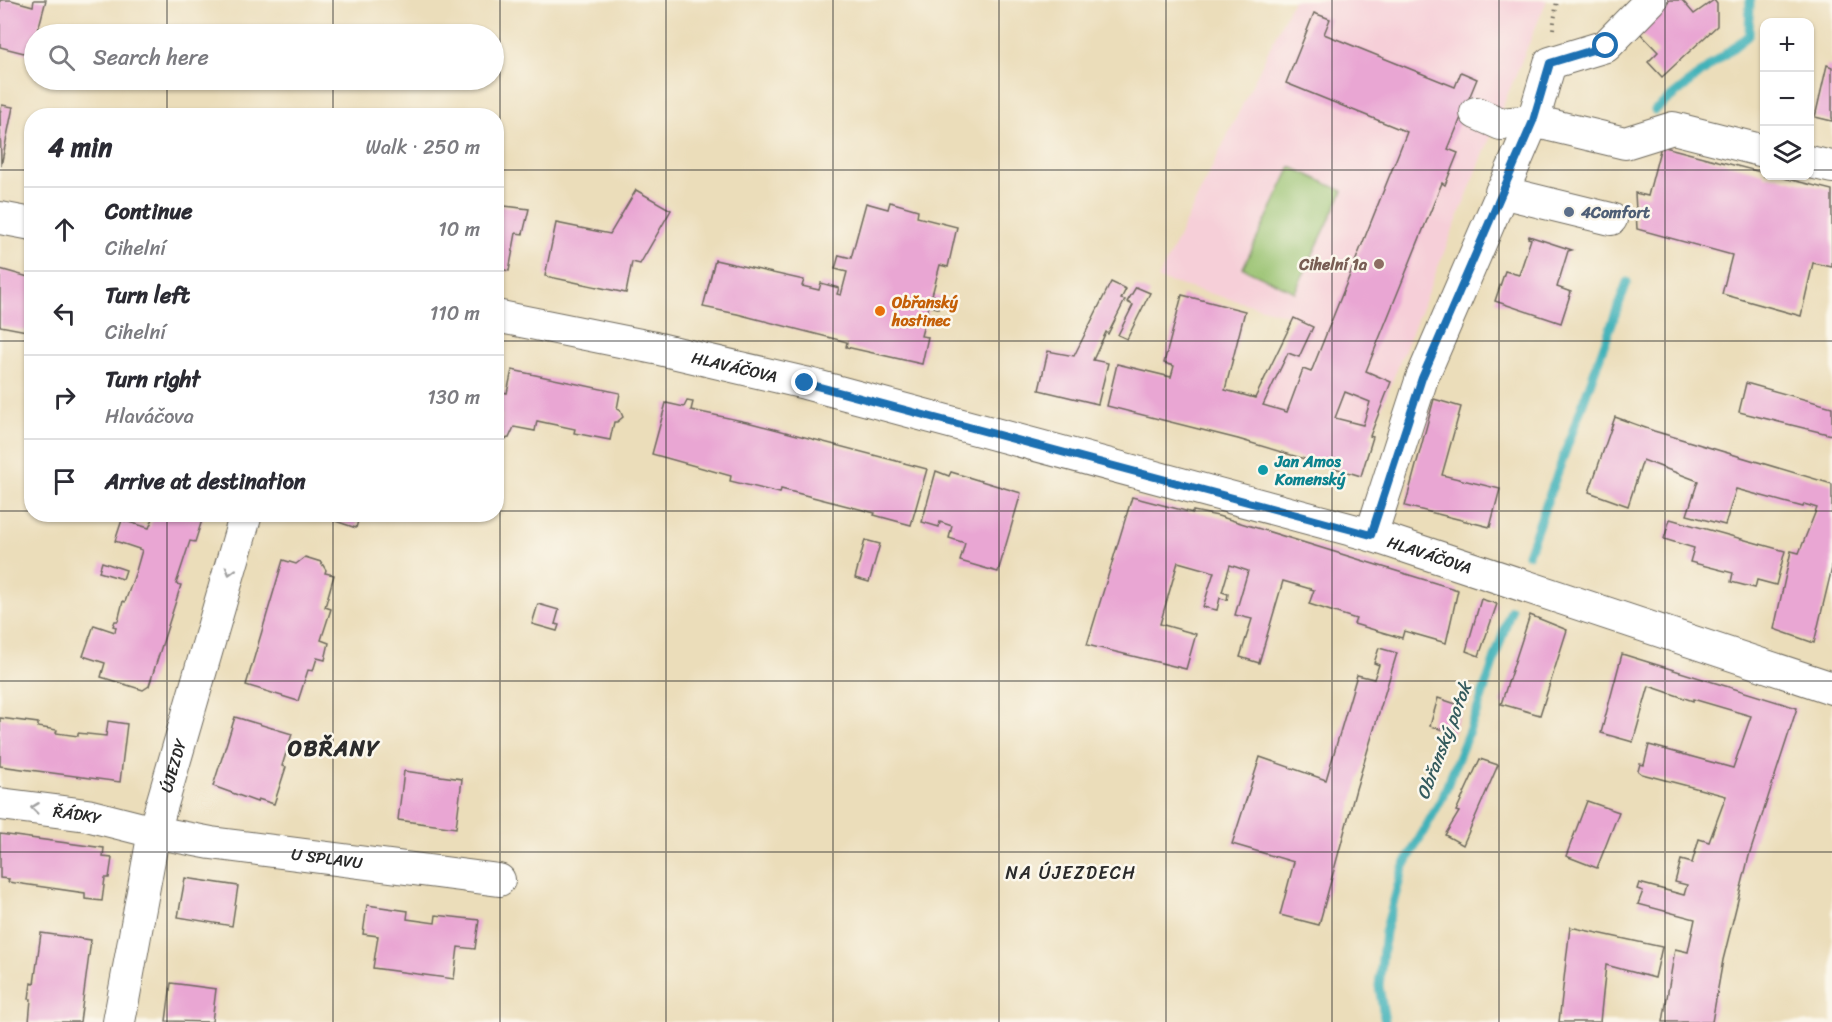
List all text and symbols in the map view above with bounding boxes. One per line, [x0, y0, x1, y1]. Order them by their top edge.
map controls [1760, 18, 1814, 180]
button: + [1760, 18, 1814, 72]
search box [24, 24, 504, 90]
route start [1592, 32, 1618, 58]
text: Search here [93, 38, 209, 77]
icon: search [45, 41, 78, 74]
button: − [1760, 72, 1814, 126]
text: 4 min [48, 124, 112, 170]
button: layers [1760, 126, 1814, 180]
text: Walk · 250 m [366, 130, 480, 165]
text: Continue [105, 192, 193, 231]
place label: 4Comfort [1580, 198, 1650, 227]
marker: 4Comfort [1562, 205, 1576, 219]
text: 10 m [438, 212, 480, 247]
icon: ahead [48, 213, 81, 246]
text: Cihelní [105, 231, 166, 266]
place label: Cihelní 1a [1298, 250, 1368, 279]
marker: Cihelní 1a [1372, 257, 1386, 271]
text: Turn left [105, 276, 190, 315]
place label: Obřanský hostinec [891, 288, 958, 335]
text: 110 m [430, 296, 480, 331]
icon: left [48, 297, 81, 330]
marker: Obřanský hostinec [873, 304, 887, 318]
text: Cihelní [105, 315, 166, 350]
street label: HLAVÁČOVA [689, 343, 780, 391]
text: Turn right [105, 360, 200, 399]
route end [791, 369, 817, 395]
text: 130 m [427, 380, 480, 415]
icon: right [48, 381, 81, 414]
text: Hlaváčova [105, 399, 194, 434]
place label: Jan Amos Komenský [1274, 447, 1346, 494]
text: Arrive at destination [105, 462, 306, 501]
marker: Jan Amos Komenský [1256, 463, 1270, 477]
icon: arrive [48, 465, 81, 498]
street label: HLAVÁČOVA [1384, 527, 1475, 582]
one-way arrow [225, 565, 237, 576]
water label: Obřanský potok [1407, 675, 1482, 804]
district label: OBŘANY [288, 729, 380, 768]
street label: ÚJEZDY [152, 735, 195, 796]
street label: ŘÁDKY [51, 797, 105, 833]
one-way arrow [31, 803, 40, 815]
street label: U SPLAVU [290, 839, 365, 877]
district label: NA ÚJEZDECH [1005, 857, 1137, 889]

